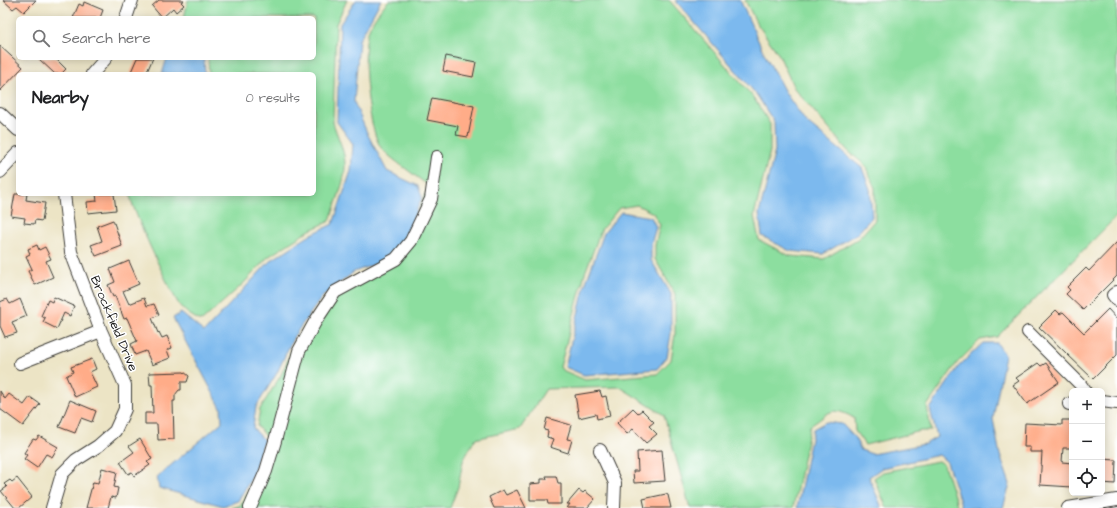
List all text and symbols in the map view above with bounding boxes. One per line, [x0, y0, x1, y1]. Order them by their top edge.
search box [16, 16, 316, 60]
icon: search [30, 27, 52, 49]
text: Search here [62, 28, 151, 49]
text: Nearby [32, 86, 89, 110]
text: 0 results [245, 89, 300, 107]
street label: Brockfield Drive [86, 273, 142, 374]
map controls [1069, 388, 1105, 496]
button: + [1069, 388, 1105, 424]
button: − [1069, 424, 1105, 460]
button: locate [1069, 460, 1105, 496]

